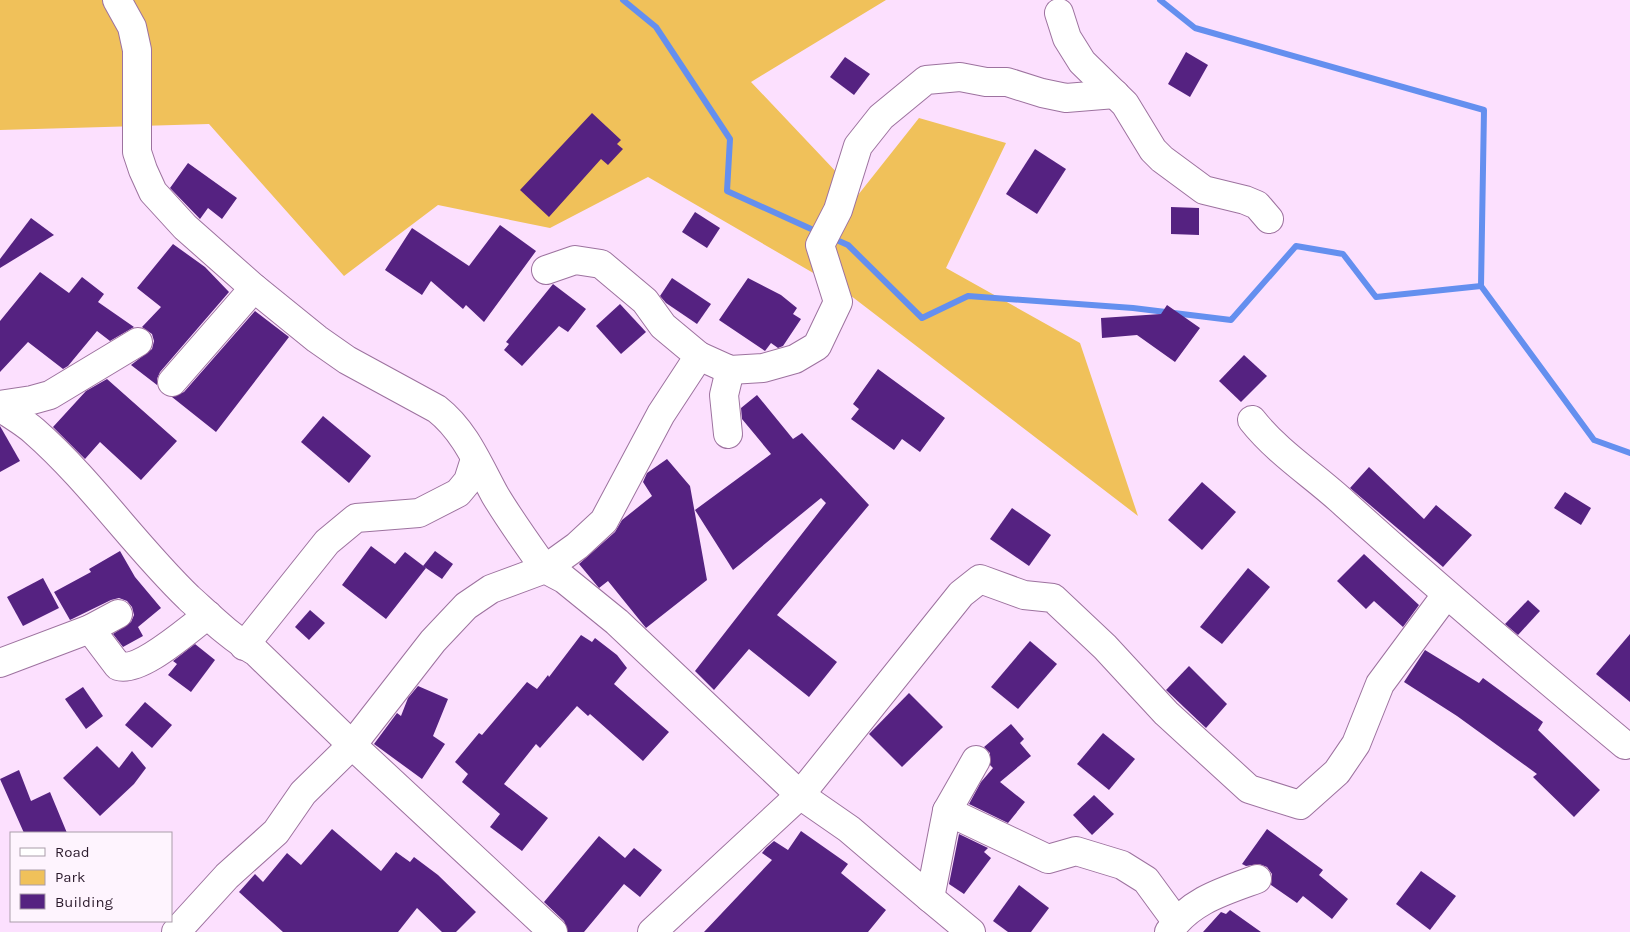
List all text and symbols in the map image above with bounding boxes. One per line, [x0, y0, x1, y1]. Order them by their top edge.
legend [10, 832, 172, 922]
text: Road [55, 843, 90, 861]
text: Park [55, 868, 85, 886]
text: Building [55, 893, 113, 911]

